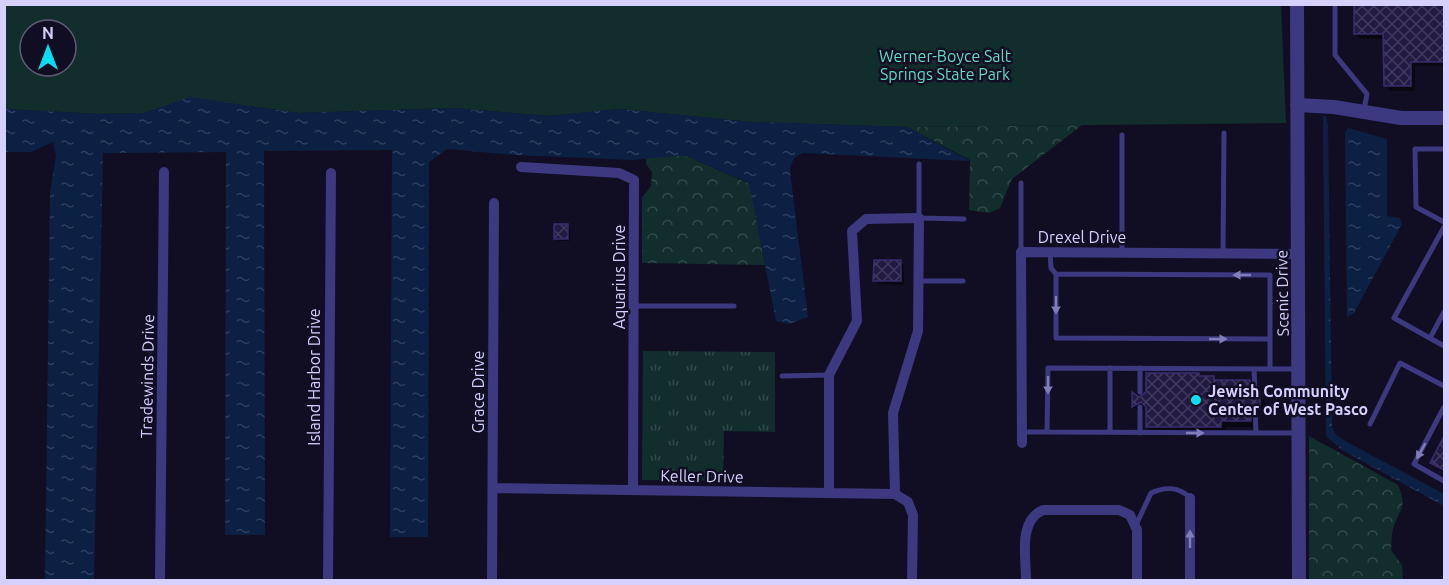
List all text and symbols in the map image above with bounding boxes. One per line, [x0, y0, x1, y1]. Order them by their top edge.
north arrow [18, 18, 78, 78]
text: N [42, 24, 54, 42]
park label: Werner-Boyce Salt Springs State Park [879, 47, 1012, 83]
street label: Aquarius Drive [610, 225, 628, 329]
street label: Drexel Drive [1038, 228, 1126, 246]
street label: Scenic Drive [1272, 250, 1292, 336]
one-way arrow [1232, 270, 1251, 280]
one-way arrow [1051, 296, 1061, 315]
street label: Island Harbor Drive [305, 308, 323, 446]
street label: Tradewinds Drive [137, 314, 157, 438]
one-way arrow [1209, 334, 1228, 343]
street label: Grace Drive [469, 351, 487, 433]
one-way arrow [1043, 375, 1052, 394]
place label: Jewish Community Center of West Pasco [1208, 382, 1368, 418]
marker: Jewish Community Center of West Pasco [1189, 393, 1203, 407]
one-way arrow [1185, 428, 1204, 438]
one-way arrow [1415, 443, 1426, 459]
street label: Keller Drive [660, 466, 744, 486]
one-way arrow [1185, 530, 1195, 549]

